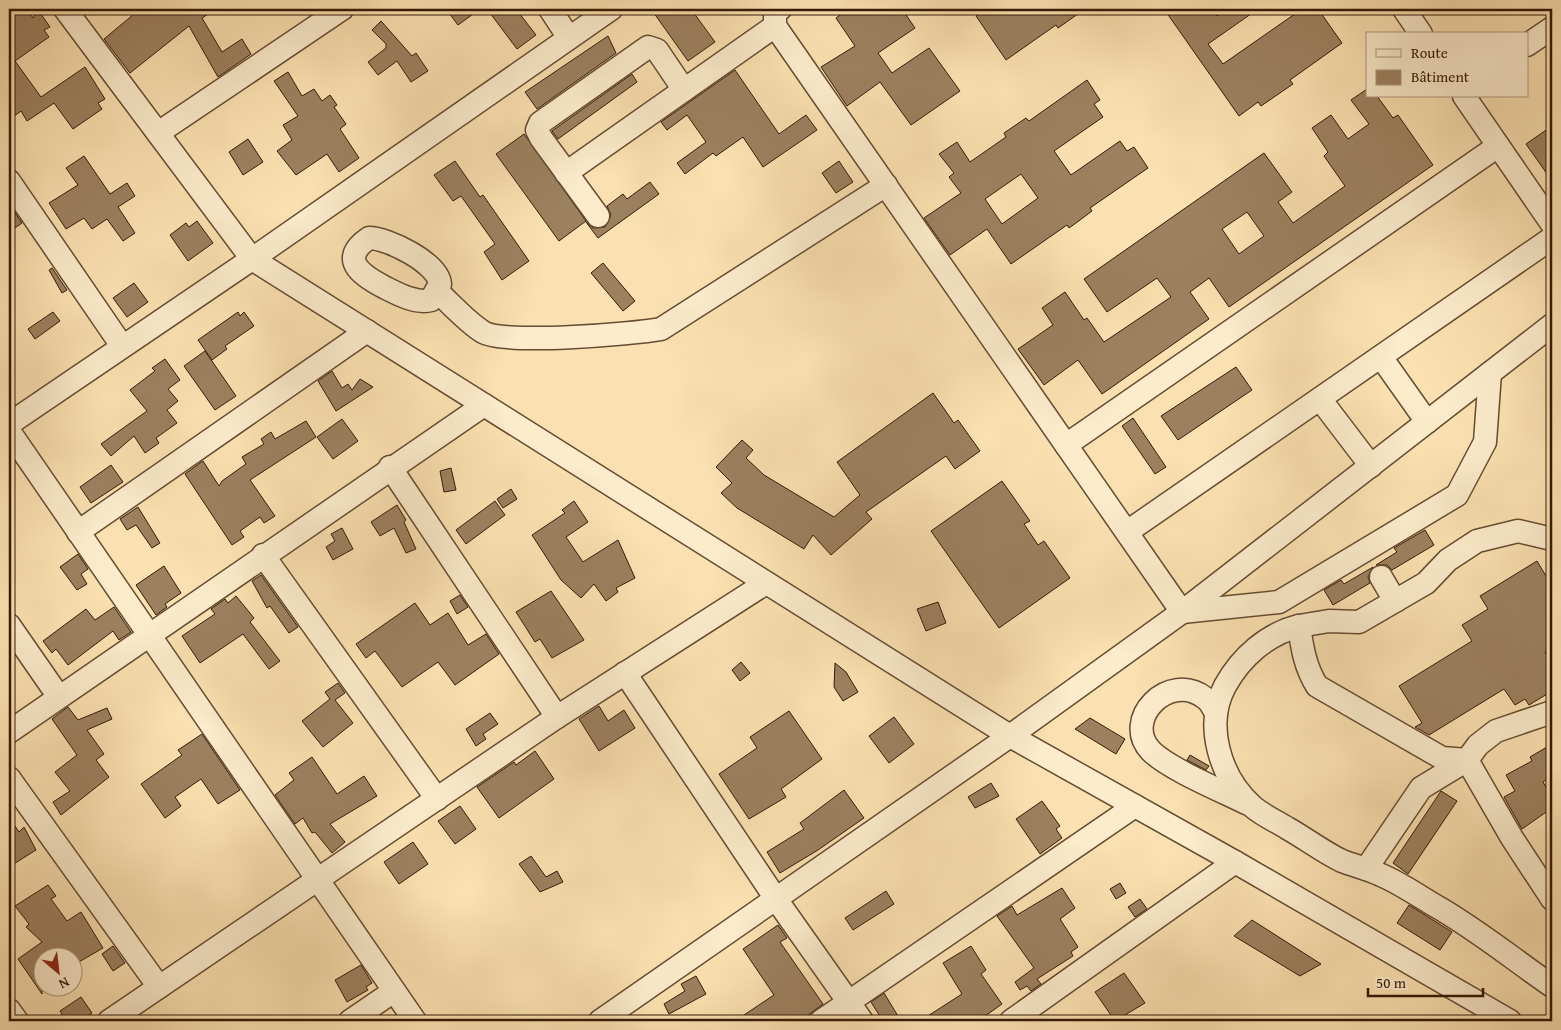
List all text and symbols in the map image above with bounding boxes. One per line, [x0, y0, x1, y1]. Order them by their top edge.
legend [1366, 32, 1528, 98]
text: Route [1411, 42, 1448, 63]
text: Bâtiment [1411, 66, 1470, 87]
north arrow [32, 948, 82, 998]
scale bar [1368, 965, 1484, 997]
text: N [55, 972, 73, 995]
text: 50 m [1376, 972, 1407, 993]

